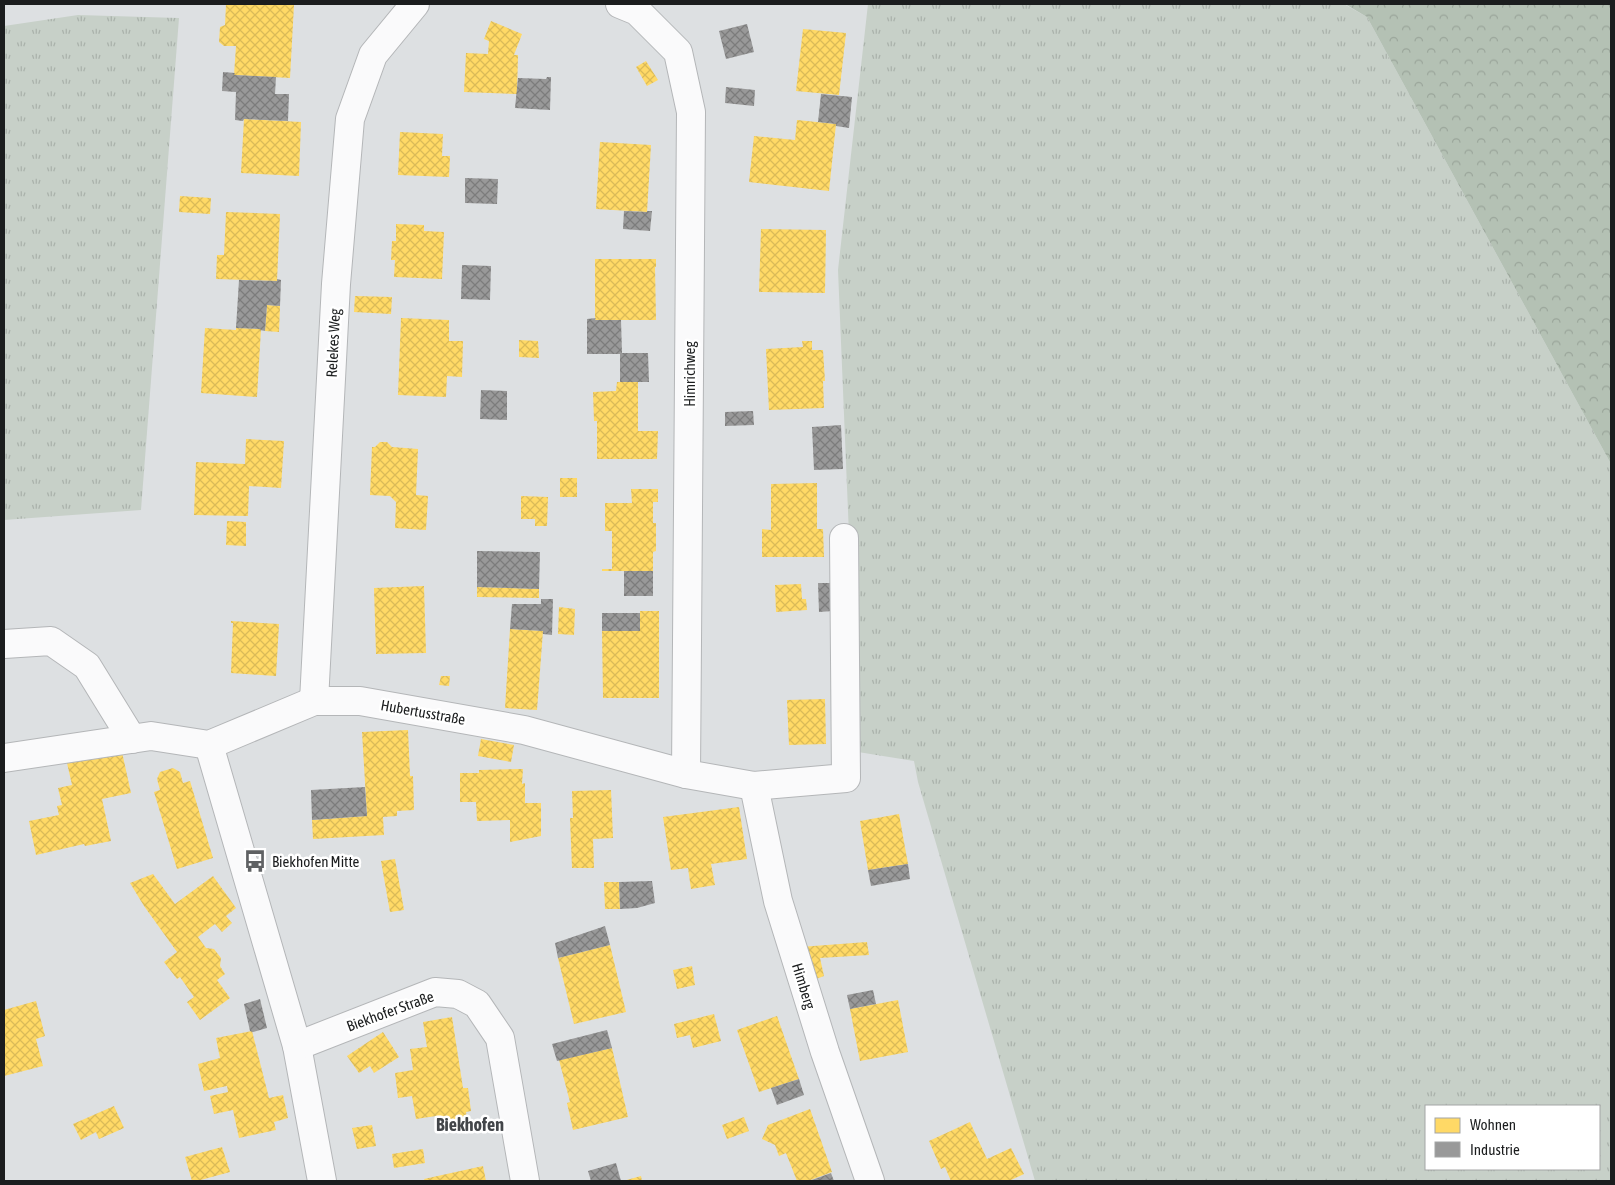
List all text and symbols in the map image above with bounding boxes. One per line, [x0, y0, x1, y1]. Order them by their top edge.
street label: Relekes Weg [323, 308, 343, 378]
street label: Himrichweg [681, 341, 698, 407]
street label: Hubertusstraße [379, 696, 467, 728]
bus stop icon: Biekhofen Mitte [242, 848, 268, 874]
place label: Biekhofen Mitte [272, 853, 360, 870]
street label: Himberg [789, 961, 819, 1012]
street label: Biekhofer Straße [344, 987, 436, 1035]
legend [1425, 1105, 1600, 1170]
district label: Biekhofen [436, 1114, 504, 1135]
text: Wohnen [1470, 1116, 1516, 1133]
text: Industrie [1470, 1141, 1520, 1158]

